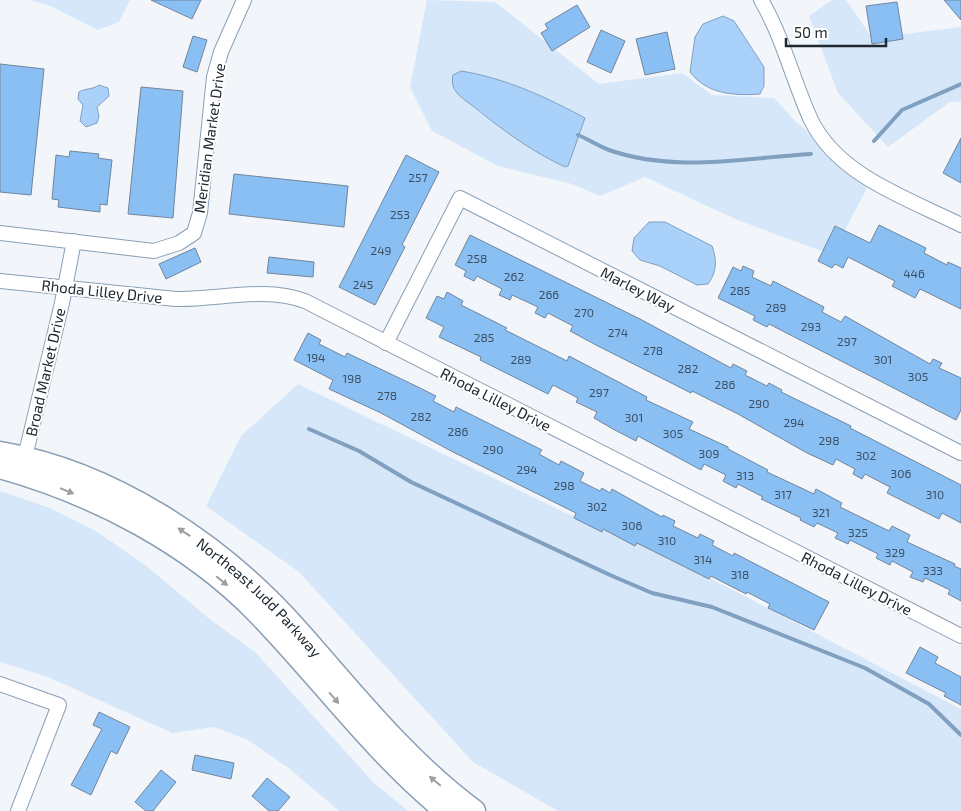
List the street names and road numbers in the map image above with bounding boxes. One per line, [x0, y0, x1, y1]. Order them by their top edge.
street label: Meridian Market Drive [190, 62, 228, 214]
street label: Marley Way [598, 263, 678, 315]
street label: Rhoda Lilley Drive [41, 276, 163, 306]
street label: Broad Market Drive [21, 306, 69, 438]
street label: Rhoda Lilley Drive [438, 363, 554, 435]
street label: Northeast Judd Parkway [193, 534, 325, 661]
street label: Rhoda Lilley Drive [799, 547, 915, 619]

